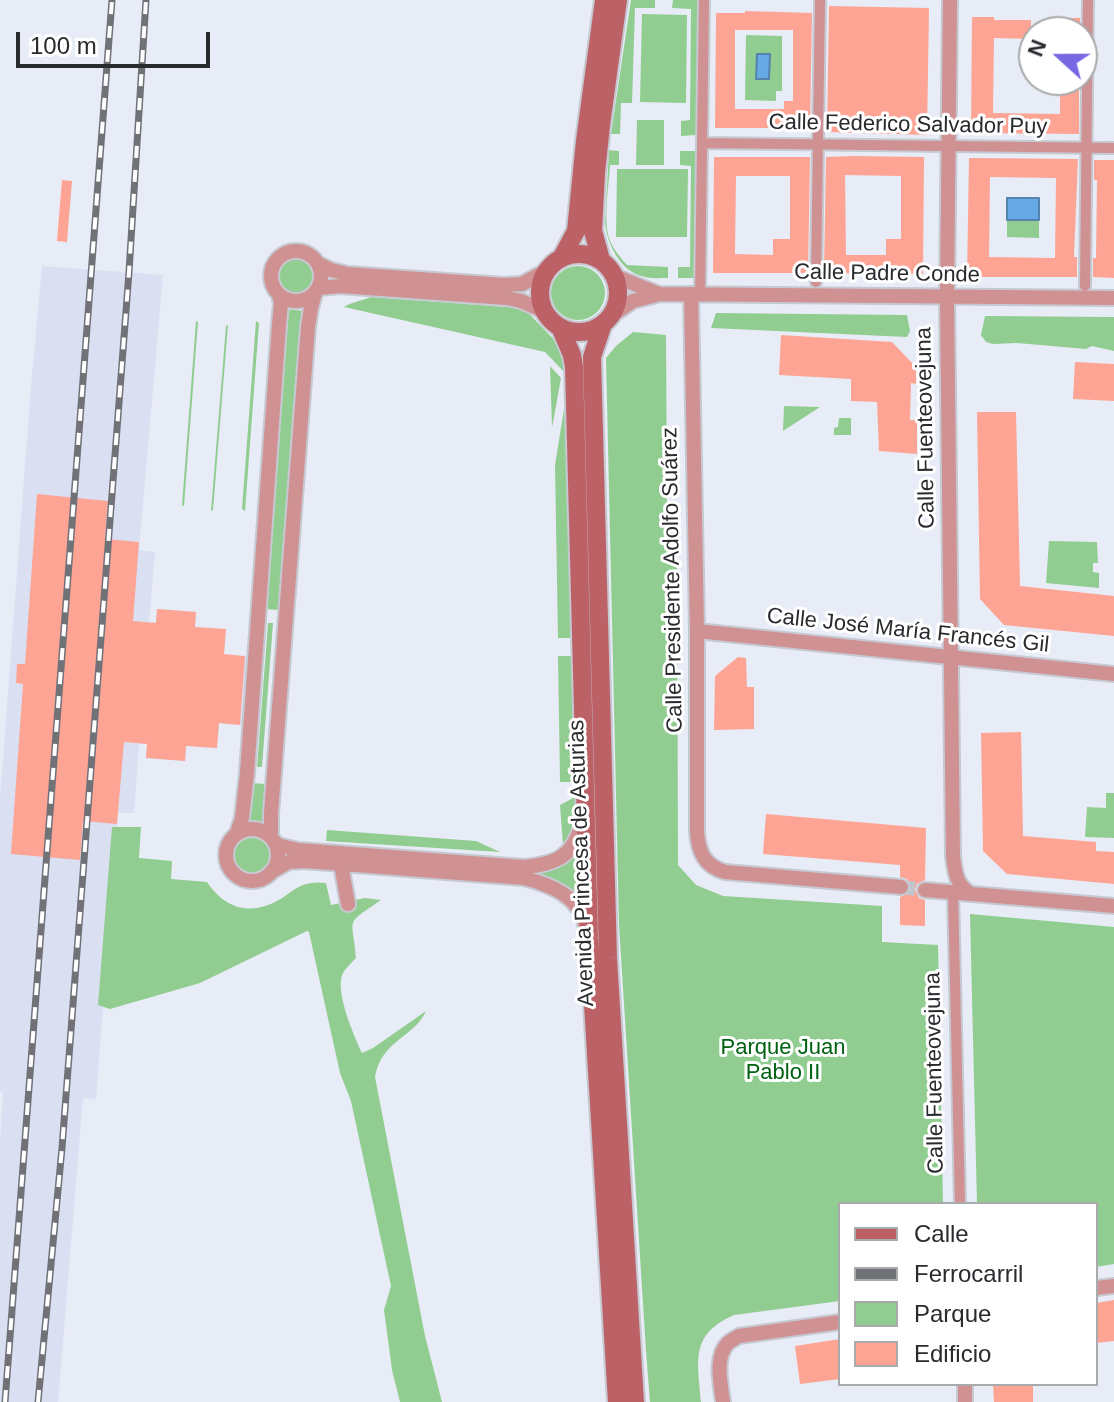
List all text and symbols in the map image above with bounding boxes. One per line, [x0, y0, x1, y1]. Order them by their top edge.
scale bar [20, 16, 214, 66]
north arrow [1018, 16, 1098, 96]
text: 100 m [30, 32, 97, 59]
text: N [1022, 36, 1052, 60]
street label: Calle Federico Salvador Puy [768, 109, 1048, 141]
street label: Calle Padre Conde [794, 259, 980, 289]
street label: Calle Fuenteovejuna [911, 327, 941, 529]
street label: Calle Presidente Adolfo Suárez [657, 427, 689, 733]
street label: Calle José María Francés Gil [766, 603, 1050, 659]
street label: Avenida Princesa de Asturias [564, 719, 600, 1007]
street label: Calle Fuenteovejuna [920, 972, 950, 1174]
park label: Parque Juan Pablo II [721, 1035, 845, 1086]
legend [838, 1202, 1098, 1386]
text: Calle [914, 1220, 969, 1247]
text: Ferrocarril [914, 1260, 1023, 1287]
text: Parque [914, 1300, 991, 1327]
text: Edificio [914, 1340, 991, 1367]

